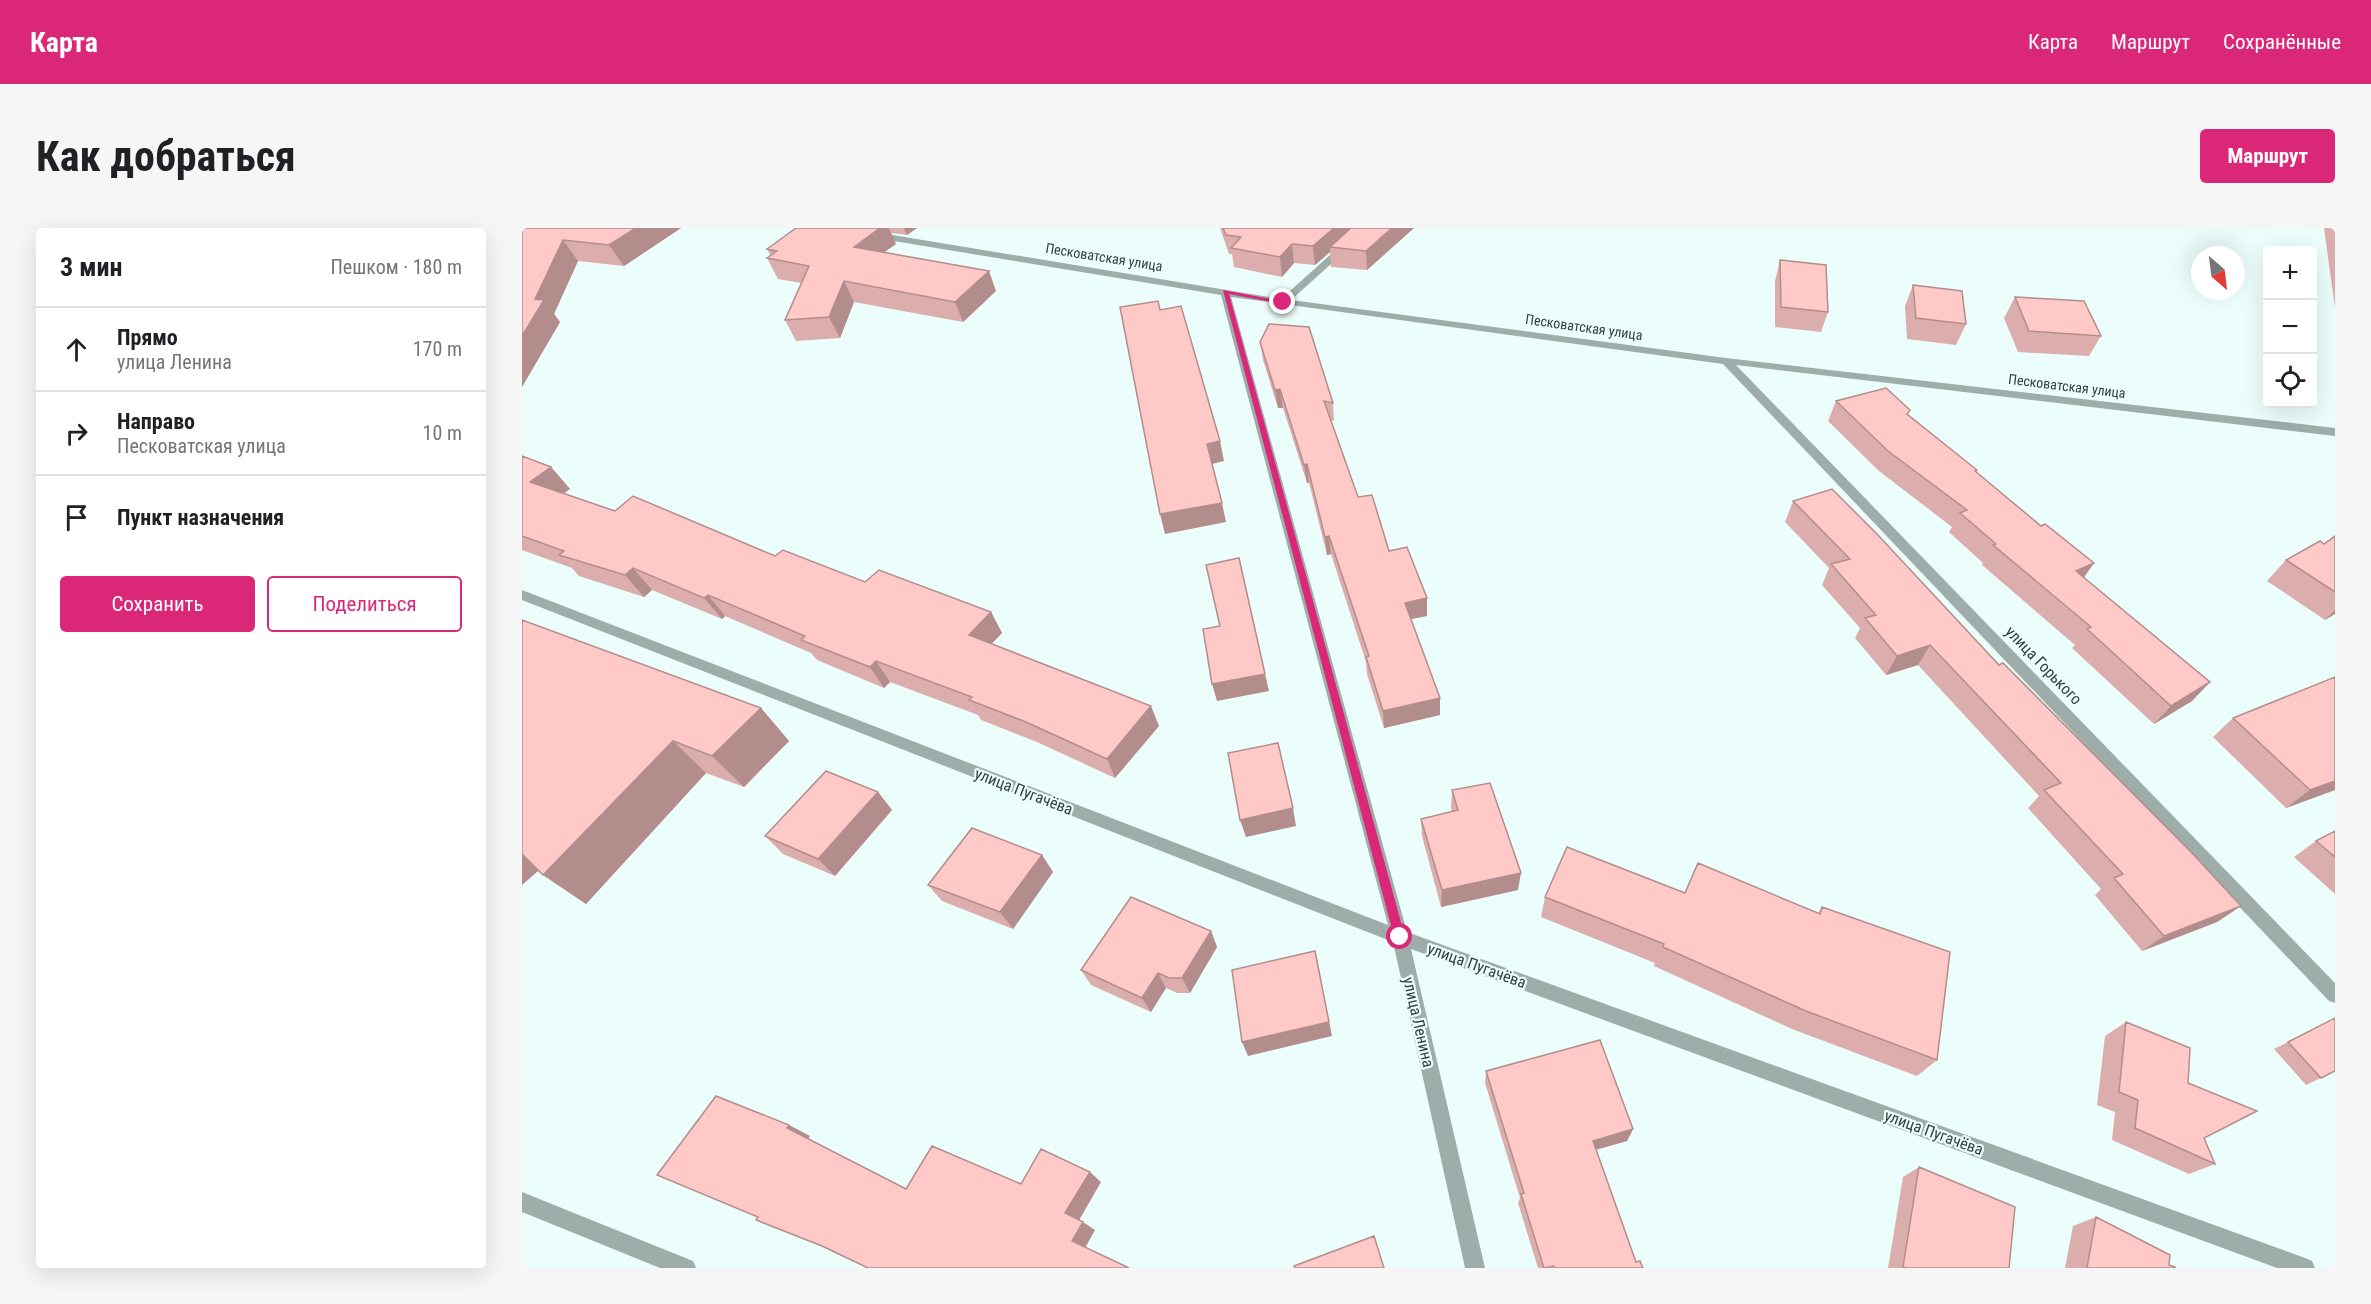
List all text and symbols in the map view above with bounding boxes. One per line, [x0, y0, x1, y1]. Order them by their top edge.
text: Карта [30, 26, 98, 59]
text: Карта [2028, 30, 2078, 54]
text: Маршрут [2111, 30, 2190, 54]
text: Сохранённые [2223, 30, 2341, 54]
button: Маршрут [2200, 129, 2335, 183]
text: Как добраться [36, 132, 296, 181]
street label: Песковатская улица [1044, 240, 1164, 274]
north arrow [2191, 246, 2245, 300]
map controls [2263, 246, 2317, 408]
button: + [2263, 246, 2317, 300]
text: 3 мин [60, 252, 122, 282]
text: Пешком · 180 m [330, 255, 462, 279]
route end [1269, 288, 1295, 314]
button: − [2263, 300, 2317, 354]
street label: Песковатская улица [1524, 311, 1644, 343]
text: Прямо [117, 325, 178, 350]
icon: ahead [60, 333, 93, 366]
text: 170 m [413, 337, 462, 361]
text: улица Ленина [117, 350, 232, 374]
button: locate [2263, 354, 2317, 408]
street label: Песковатская улица [2007, 371, 2127, 401]
text: Направо [117, 409, 195, 434]
icon: right [60, 417, 93, 450]
text: 10 m [423, 421, 462, 445]
text: Песковатская улица [117, 434, 286, 458]
icon: arrive [60, 501, 93, 534]
text: Пункт назначения [117, 505, 284, 530]
button: Сохранить [60, 576, 255, 632]
button: Поделиться [267, 576, 462, 632]
street label: улица Горького [2001, 622, 2086, 709]
street label: улица Пугачёва [972, 764, 1076, 819]
route start [1386, 923, 1412, 949]
street label: улица Пугачёва [1425, 939, 1529, 992]
street label: улица Ленина [1399, 975, 1438, 1069]
street label: улица Пугачёва [1882, 1106, 1986, 1159]

